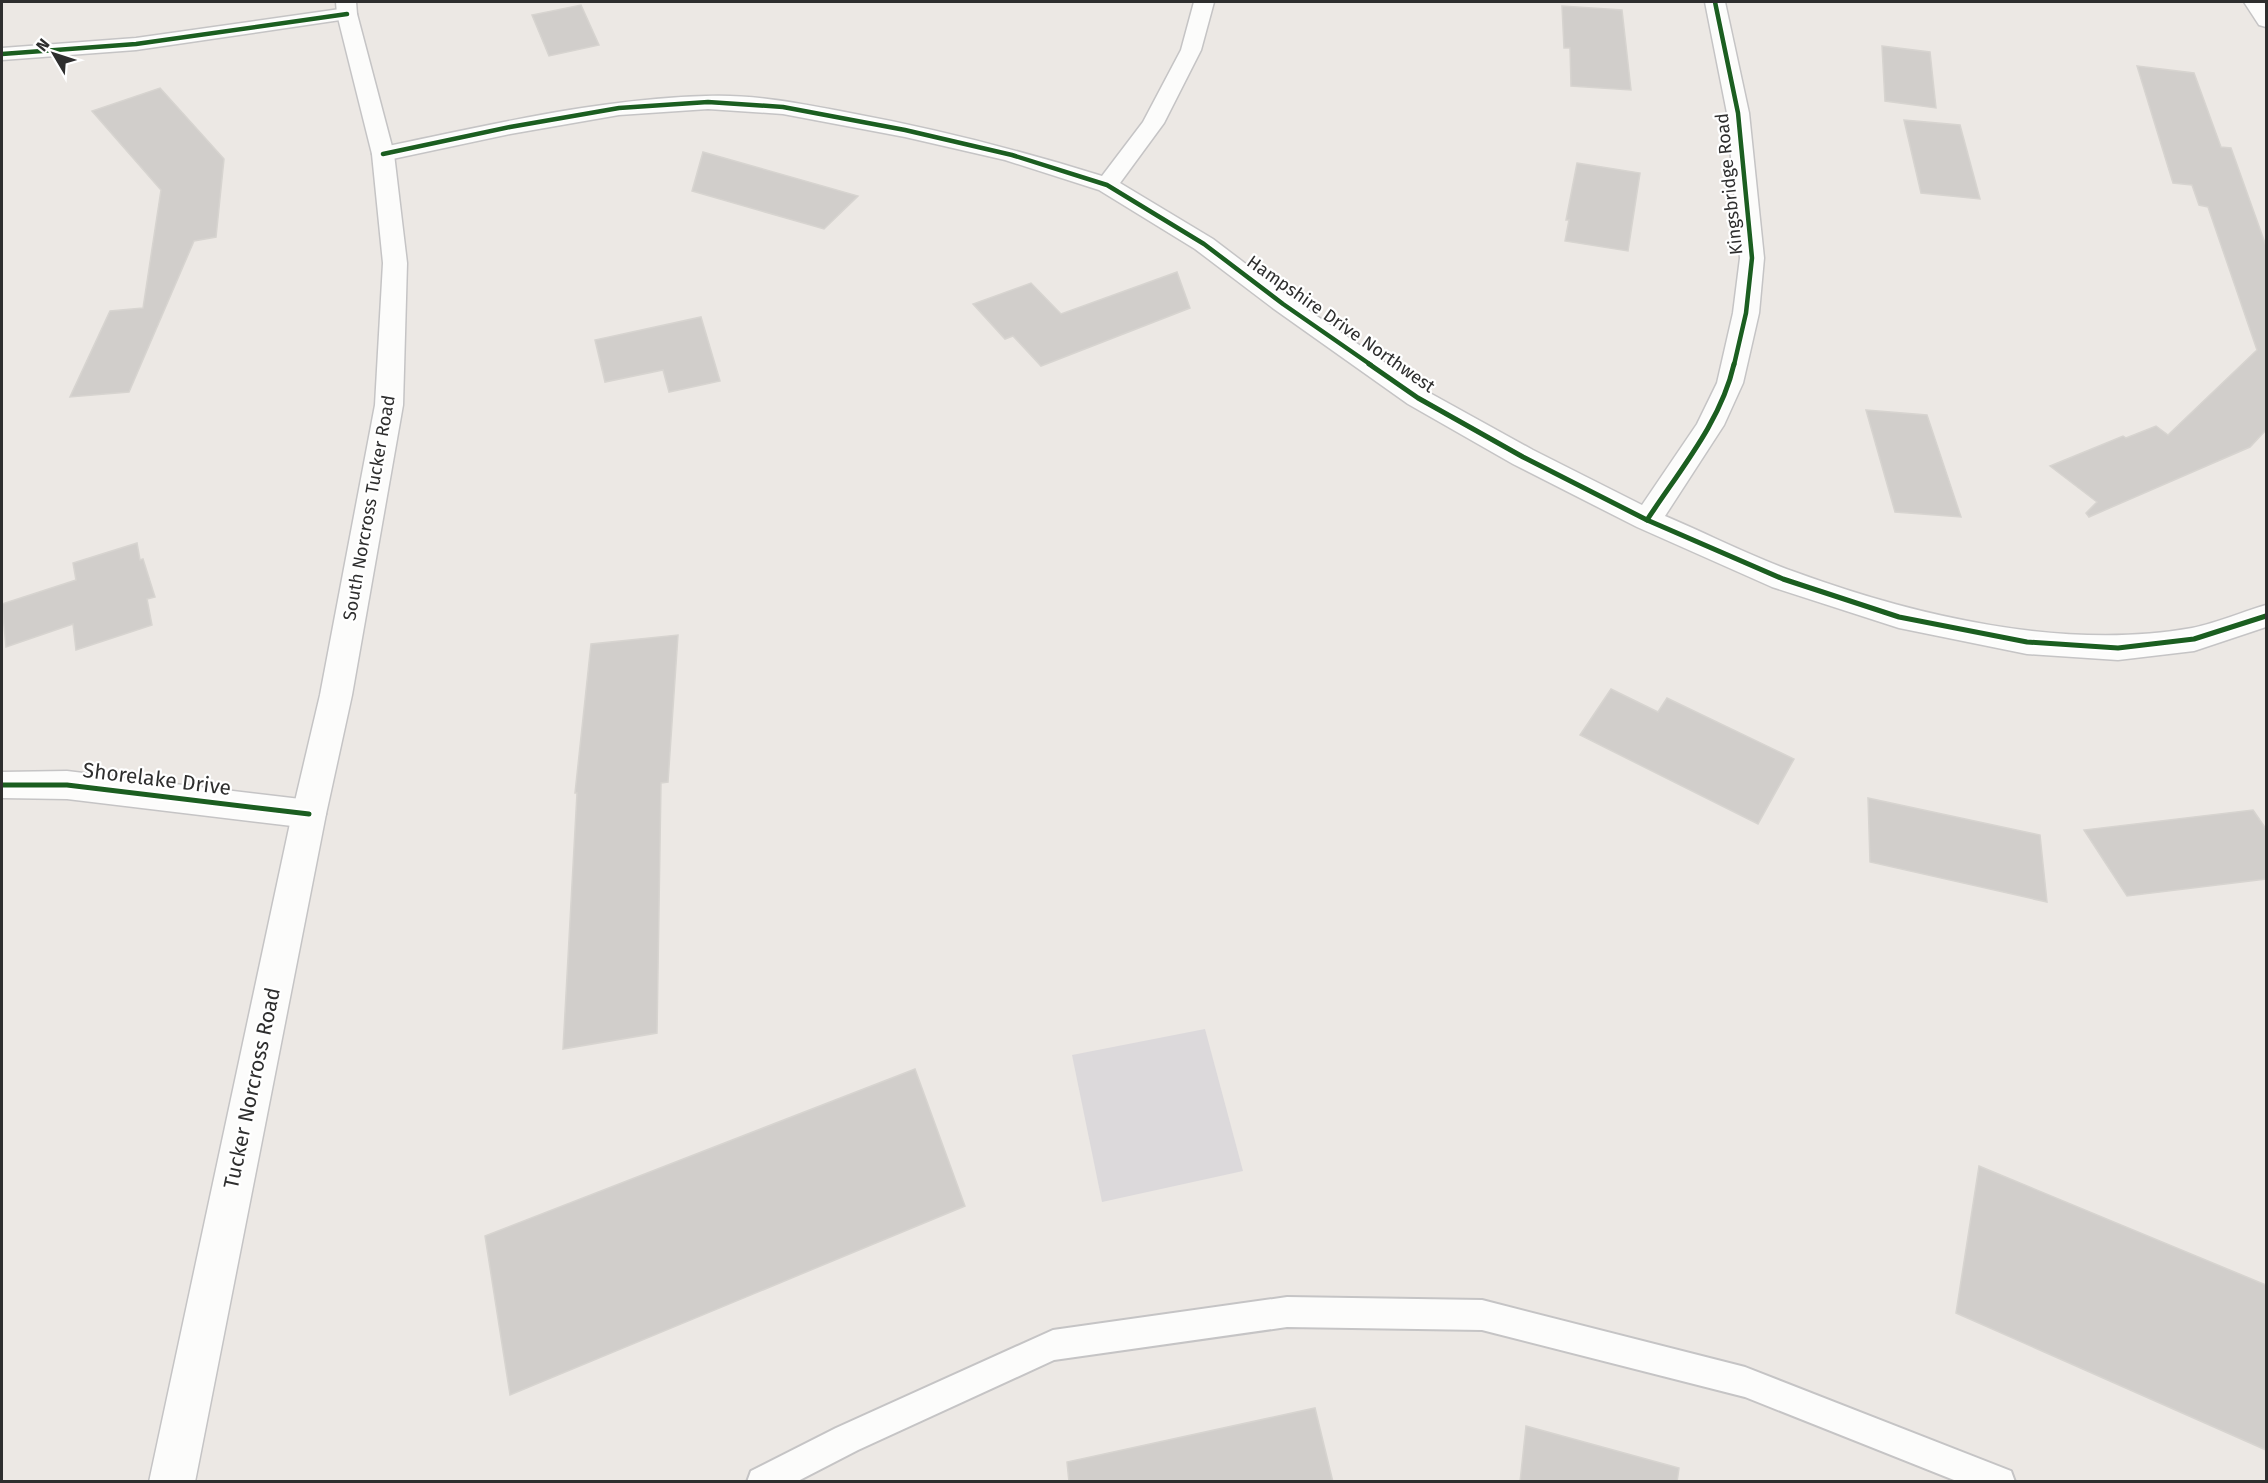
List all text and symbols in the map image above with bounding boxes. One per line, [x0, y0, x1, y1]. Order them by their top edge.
north arrow [24, 24, 84, 84]
text: N [32, 35, 53, 55]
street label: Kingsbridge Road [1711, 112, 1747, 256]
street label: Hampshire Drive Northwest [1243, 251, 1440, 398]
street label: South Norcross Tucker Road [338, 394, 400, 622]
street label: Shorelake Drive [81, 757, 233, 801]
street label: Tucker Norcross Road [218, 985, 286, 1191]

